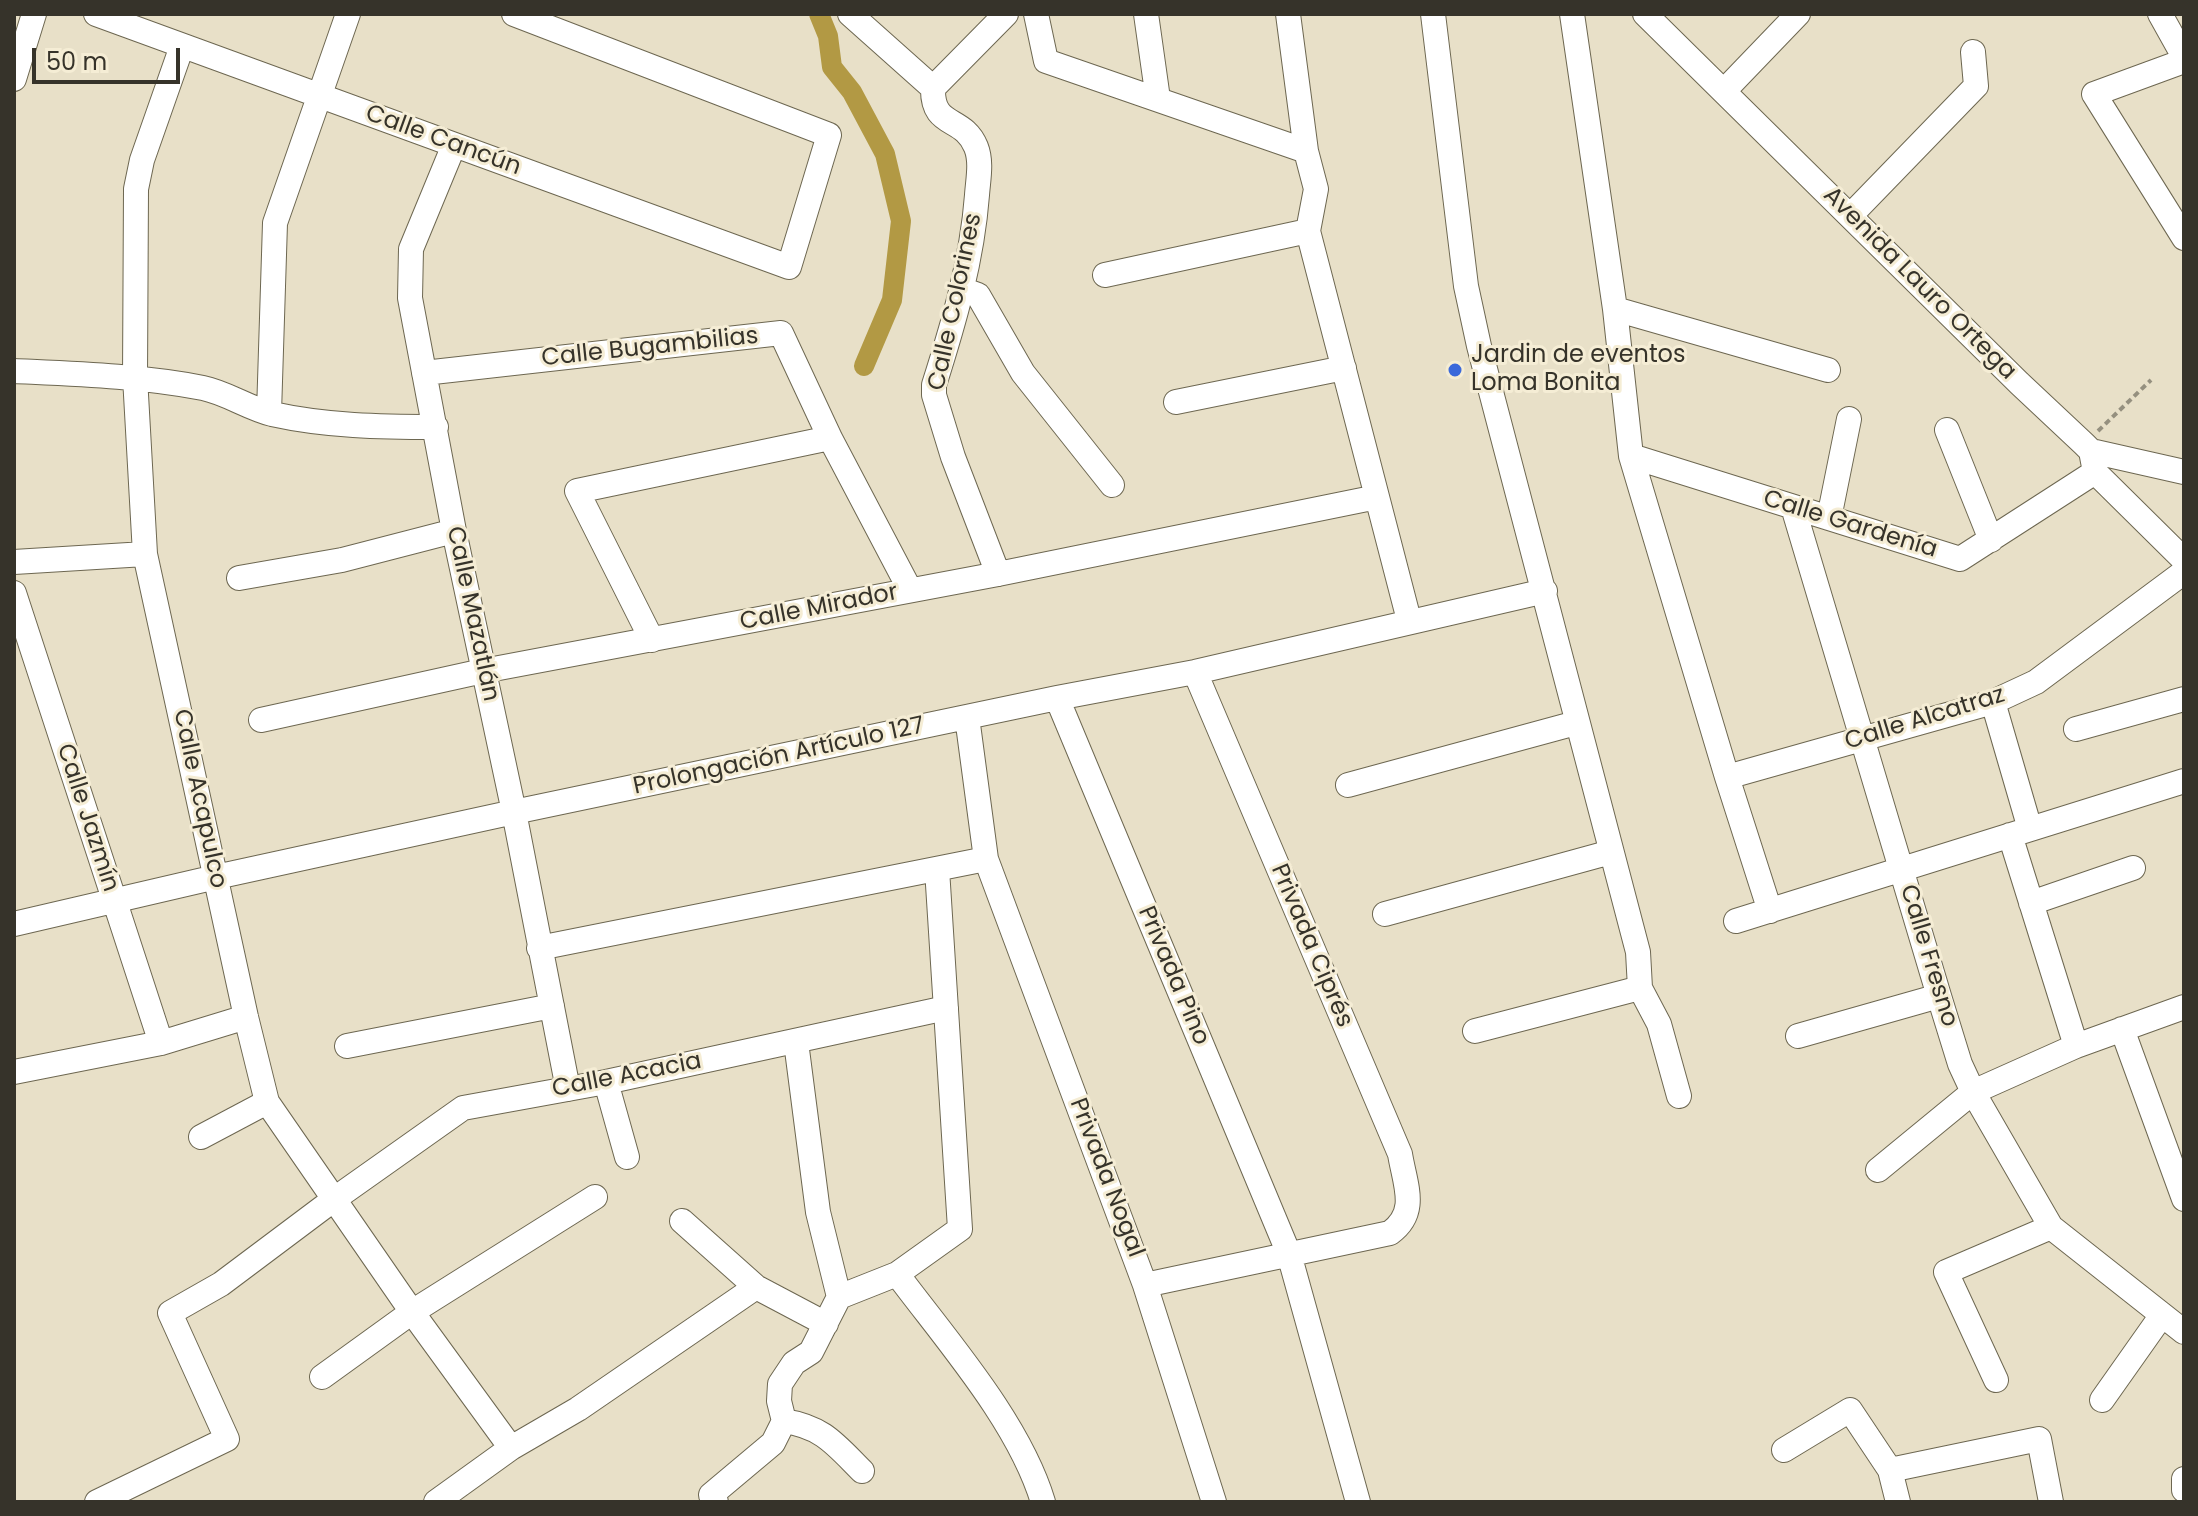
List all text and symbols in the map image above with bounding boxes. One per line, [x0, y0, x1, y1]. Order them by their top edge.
scale bar [36, 32, 184, 82]
text: 50 m [46, 45, 107, 78]
street label: Calle Cancún [361, 100, 525, 182]
street label: Avenida Lauro Ortega [1816, 181, 2022, 387]
street label: Calle Colorines [923, 211, 989, 393]
street label: Calle Bugambilias [540, 322, 760, 374]
place label: Jardin de eventos Loma Bonita [1471, 342, 1686, 398]
marker: Jardin de eventos Loma Bonita [1446, 361, 1464, 379]
street label: Calle Gardenía [1760, 485, 1940, 565]
street label: Calle Mazatlán [439, 524, 505, 704]
street label: Calle Mirador [738, 579, 900, 637]
street label: Calle Alcatraz [1842, 681, 2008, 757]
street label: Calle Acapulco [166, 707, 232, 891]
street label: Prolongación Artículo 127 [631, 712, 927, 802]
street label: Calle Jazmín [50, 740, 124, 896]
street label: Privada Ciprés [1264, 860, 1358, 1032]
street label: Calle Fresno [1893, 881, 1963, 1031]
street label: Privada Pino [1131, 902, 1215, 1050]
street label: Calle Acacia [550, 1047, 704, 1105]
street label: Privada Nogal [1062, 1094, 1150, 1262]

